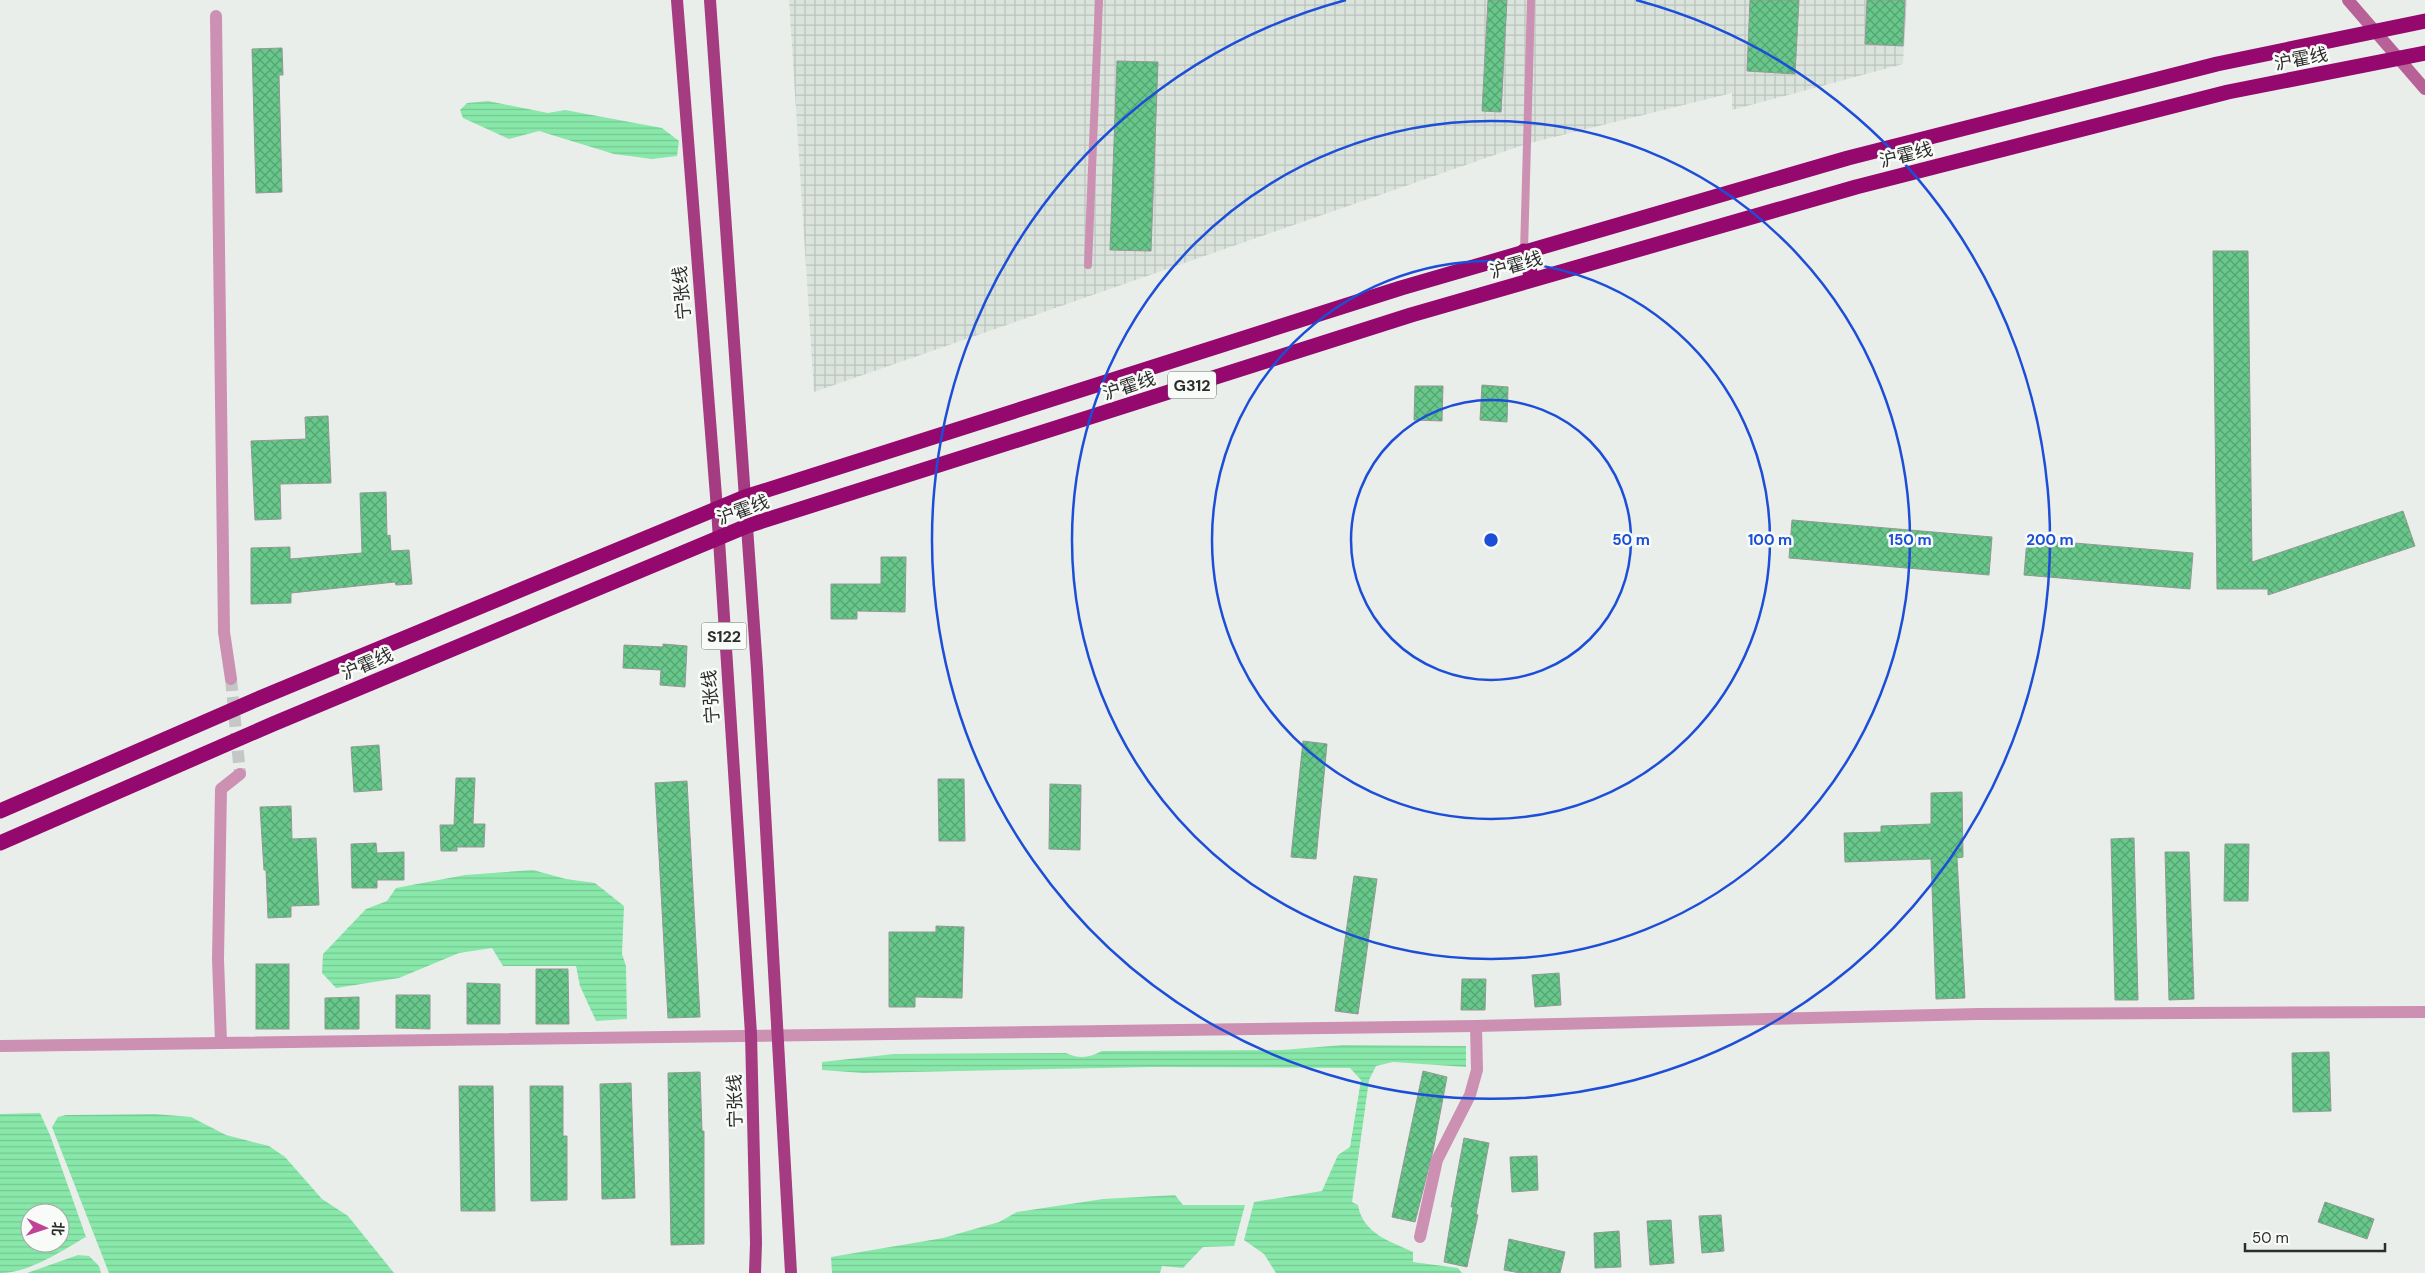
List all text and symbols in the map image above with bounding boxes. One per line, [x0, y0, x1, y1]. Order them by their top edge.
street label: 沪霍线 [2272, 42, 2330, 76]
street label: 沪霍线 [1877, 137, 1935, 173]
street label: 沪霍线 [1487, 246, 1545, 284]
street label: 宁张线 [668, 265, 696, 321]
street label: 沪霍线 [1100, 366, 1158, 406]
road number: G312 [1168, 372, 1216, 398]
street label: 沪霍线 [714, 489, 772, 531]
text: 50 m [1612, 530, 1650, 550]
text: 100 m [1748, 530, 1792, 550]
text: 150 m [1889, 530, 1932, 550]
text: 200 m [2026, 530, 2074, 550]
centre of rings [1482, 531, 1500, 549]
road number: S122 [702, 622, 746, 650]
street label: 沪霍线 [337, 642, 397, 686]
street label: 宁张线 [697, 669, 725, 725]
street label: 宁张线 [723, 1074, 747, 1128]
north arrow [20, 1203, 70, 1253]
scale bar [2245, 1220, 2385, 1252]
text: 北 [49, 1221, 67, 1236]
text: 50 m [2252, 1228, 2289, 1248]

